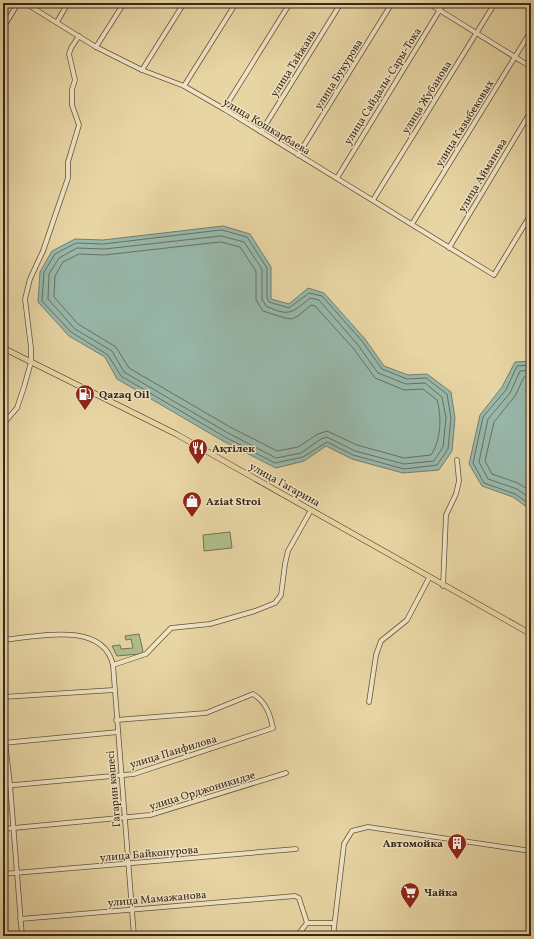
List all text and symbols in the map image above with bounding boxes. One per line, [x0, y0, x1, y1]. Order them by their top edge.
street label: улица Сайдалы-Сары-Тока [341, 25, 426, 148]
street label: улица Тайжана [268, 27, 321, 100]
street label: улица Букурова [312, 36, 367, 113]
street label: улица Жубанова [399, 58, 456, 137]
street label: улица Казыбековых [432, 77, 498, 170]
street label: улица Кошкарбаева [220, 95, 313, 160]
street label: улица Айманова [455, 136, 512, 216]
fuel station icon: Qazaq Oil [74, 383, 96, 411]
place label: Qazaq Oil [99, 388, 150, 403]
restaurant icon: Ақтілек [187, 437, 209, 465]
place label: Ақтілек [212, 442, 255, 457]
street label: улица Гагарина [246, 460, 323, 511]
shop icon: Aziat Stroi [181, 490, 203, 518]
place label: Aziat Stroi [206, 495, 261, 510]
street label: улица Панфилова [128, 732, 219, 773]
street label: Гагарин көшесі [104, 750, 125, 828]
street label: улица Орджоникидзе [148, 768, 257, 815]
building icon: Автомойка [446, 832, 468, 860]
place label: Автомойка [383, 837, 443, 852]
street label: улица Байконурова [99, 843, 200, 866]
supermarket icon: Чайка [399, 881, 421, 909]
place label: Чайка [424, 886, 458, 901]
street label: улица Мамажанова [107, 888, 208, 911]

